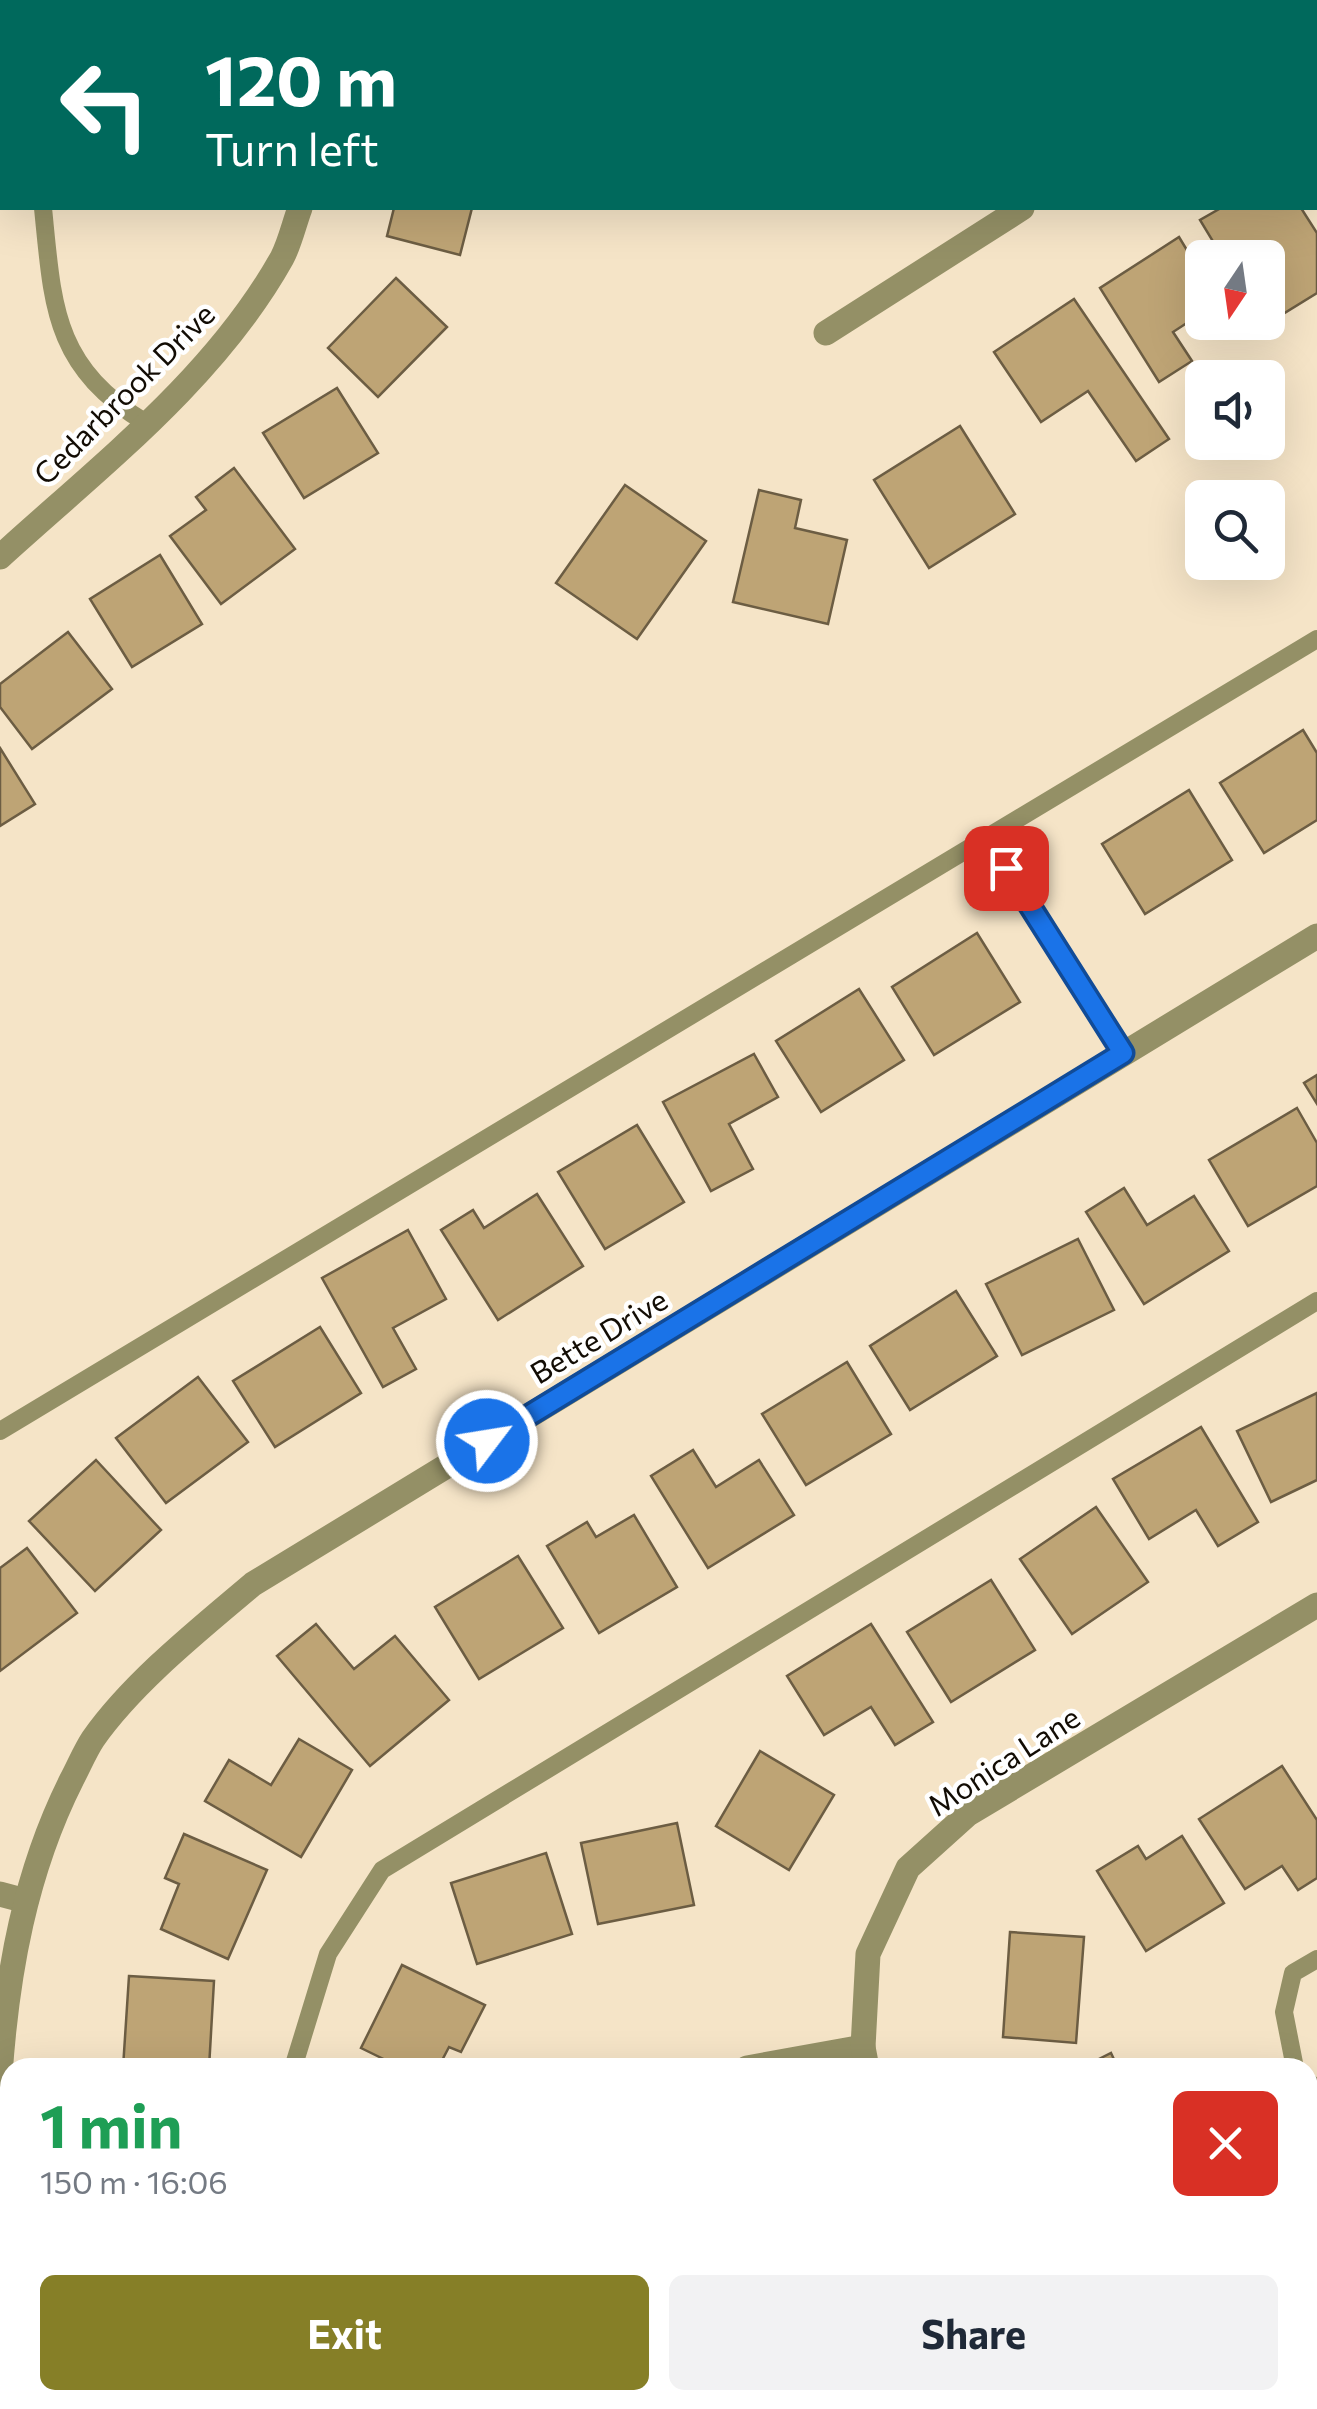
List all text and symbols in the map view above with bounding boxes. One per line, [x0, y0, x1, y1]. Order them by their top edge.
text: 120 m [205, 35, 397, 120]
icon: left [40, 40, 170, 170]
text: Turn left [205, 120, 379, 175]
north arrow [1185, 240, 1285, 340]
map controls [1185, 240, 1285, 580]
street label: Cedarbrook Drive [25, 295, 221, 491]
button: sound [1185, 360, 1285, 460]
button: search [1185, 480, 1285, 580]
pin [964, 826, 1049, 911]
icon: arrive [979, 841, 1034, 896]
street label: Bette Drive [523, 1280, 673, 1390]
position arrow [435, 1389, 539, 1493]
street label: Monica Lane [920, 1697, 1086, 1823]
text: 1 min [40, 2087, 182, 2160]
button: close [1173, 2091, 1278, 2196]
text: 150 m · 16:06 [40, 2161, 228, 2201]
button: Exit [40, 2275, 649, 2390]
button: Share [669, 2275, 1278, 2390]

